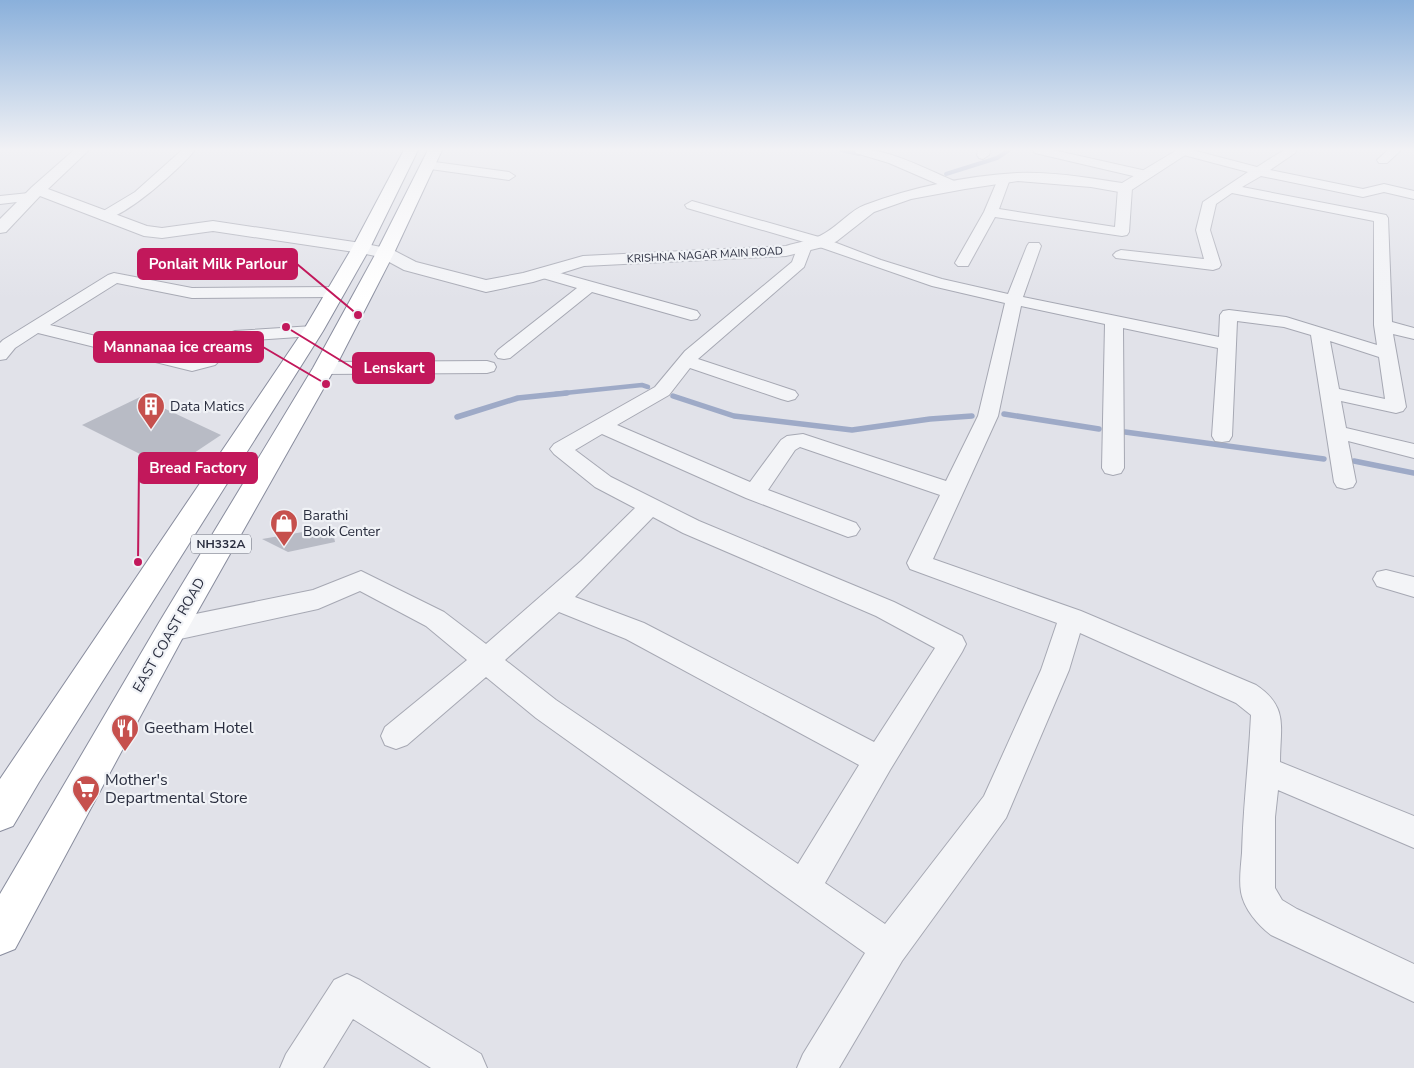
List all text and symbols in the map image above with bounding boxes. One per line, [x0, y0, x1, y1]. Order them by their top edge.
street label: KRISHNA NAGAR MAIN ROAD [627, 243, 783, 267]
callout: Ponlait Milk Parlour [138, 249, 297, 279]
text: Ponlait Milk Parlour [149, 254, 287, 274]
callout: Mannanaa ice creams [94, 332, 263, 362]
text: Mannanaa ice creams [104, 337, 252, 357]
callout: Lenskart [353, 353, 434, 383]
text: Lenskart [364, 358, 425, 378]
building icon: Data Matics [136, 391, 166, 430]
place label: Data Matics [170, 397, 245, 416]
callout: Bread Factory [139, 453, 257, 483]
text: Bread Factory [149, 458, 247, 478]
place label: Barathi Book Center [303, 506, 380, 541]
shop icon: Barathi Book Center [269, 508, 299, 547]
road number: NH332A [191, 534, 251, 554]
street label: EAST COAST ROAD [128, 574, 210, 696]
restaurant icon: Geetham Hotel [110, 713, 140, 752]
place label: Geetham Hotel [144, 717, 254, 739]
place label: Mother's Departmental Store [105, 769, 248, 809]
supermarket icon: Mother's Departmental Store [71, 774, 101, 813]

